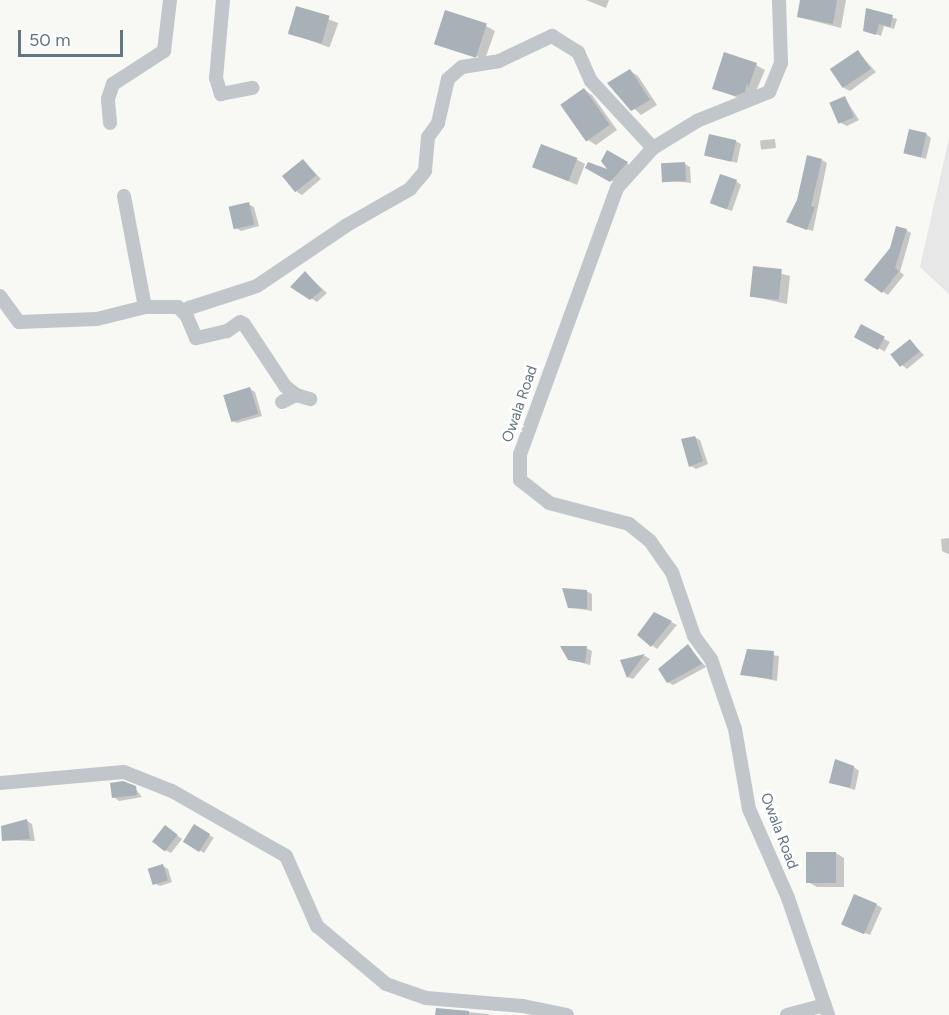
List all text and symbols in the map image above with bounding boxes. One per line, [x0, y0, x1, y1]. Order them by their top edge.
scale bar [21, 18, 126, 56]
text: 50 m [29, 29, 71, 51]
street label: Owala Road [498, 363, 542, 445]
street label: Owala Road [756, 790, 802, 872]

